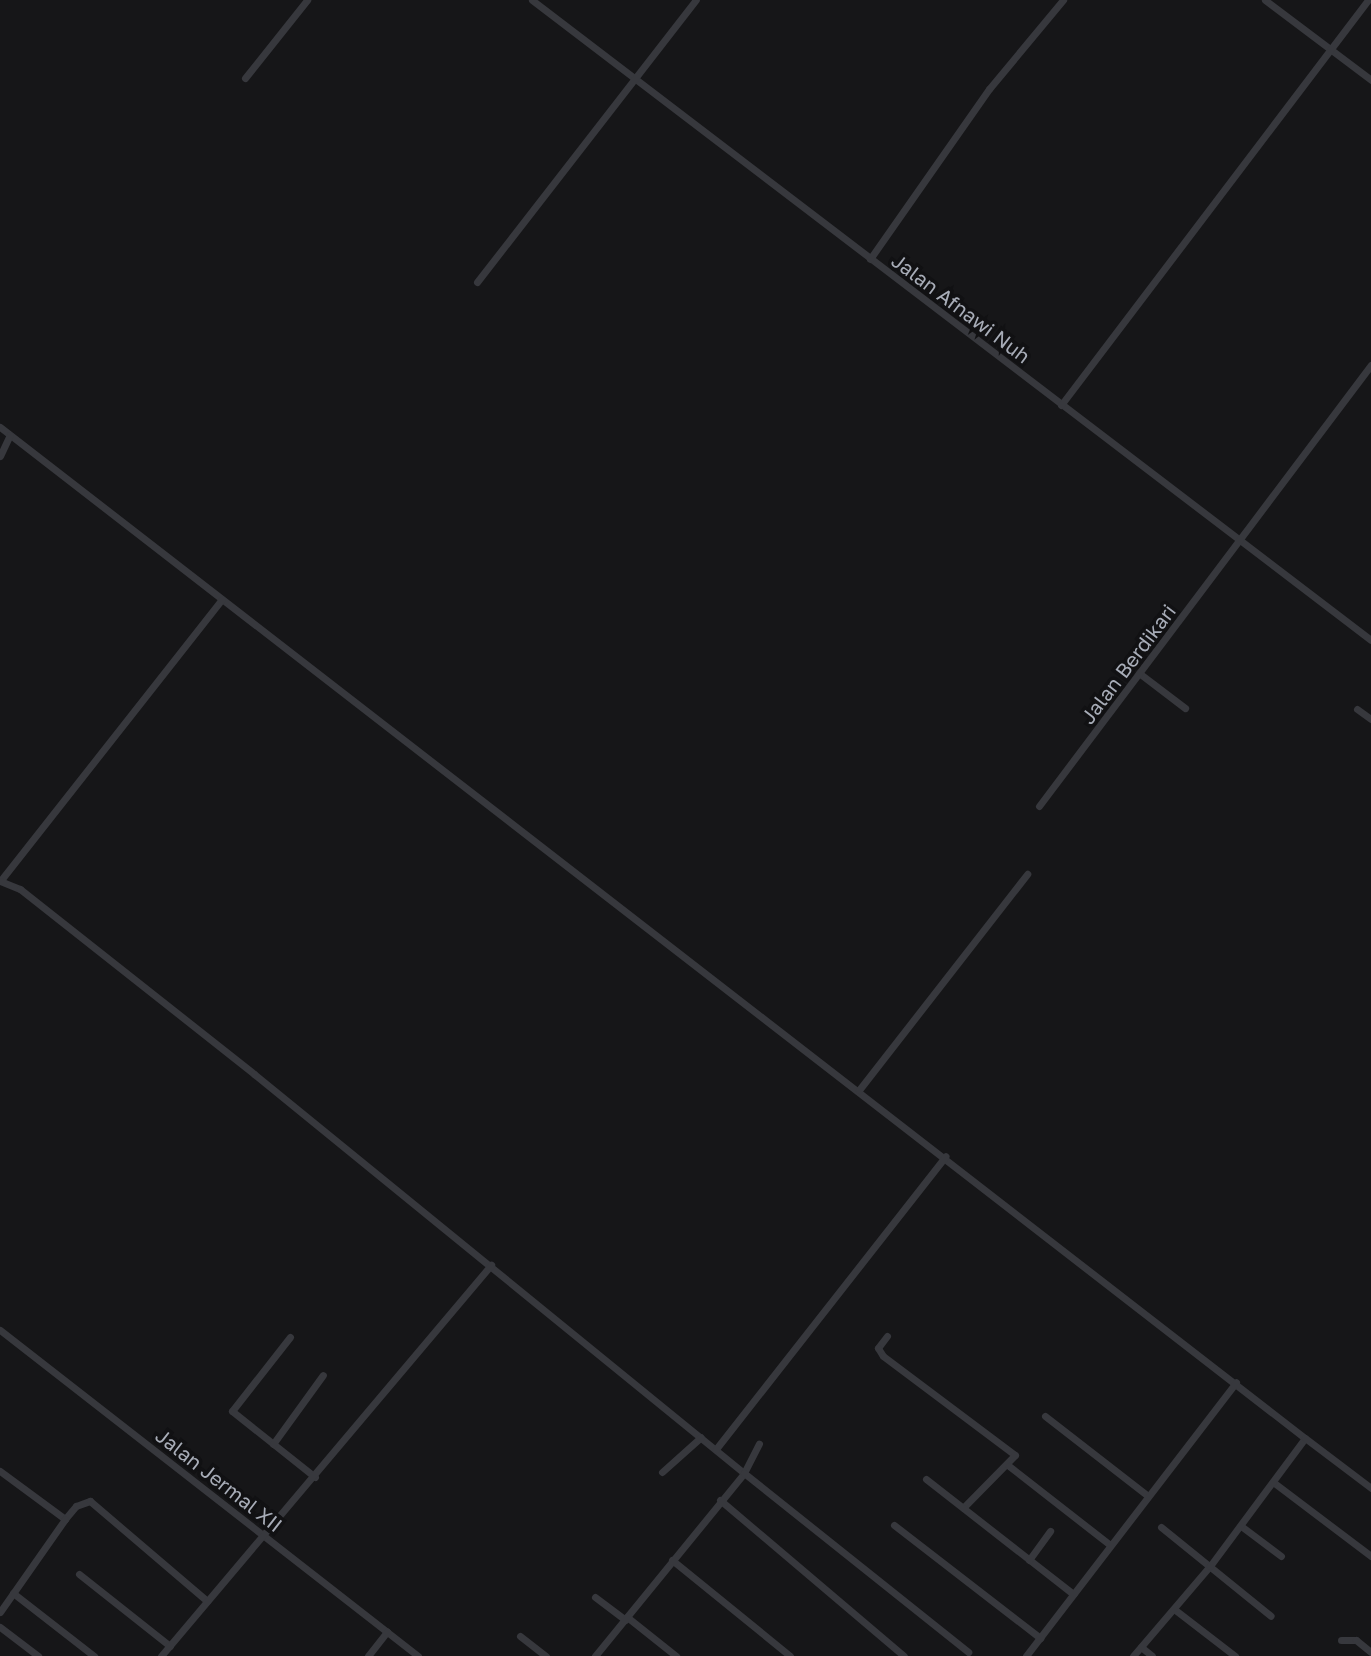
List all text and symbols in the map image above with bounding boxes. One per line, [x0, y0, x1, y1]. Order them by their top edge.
street label: Jalan Afnawi Nuh [887, 248, 1035, 368]
street label: Jalan Berdikari [1075, 600, 1181, 728]
street label: Jalan Jermal XII [151, 1423, 287, 1537]

